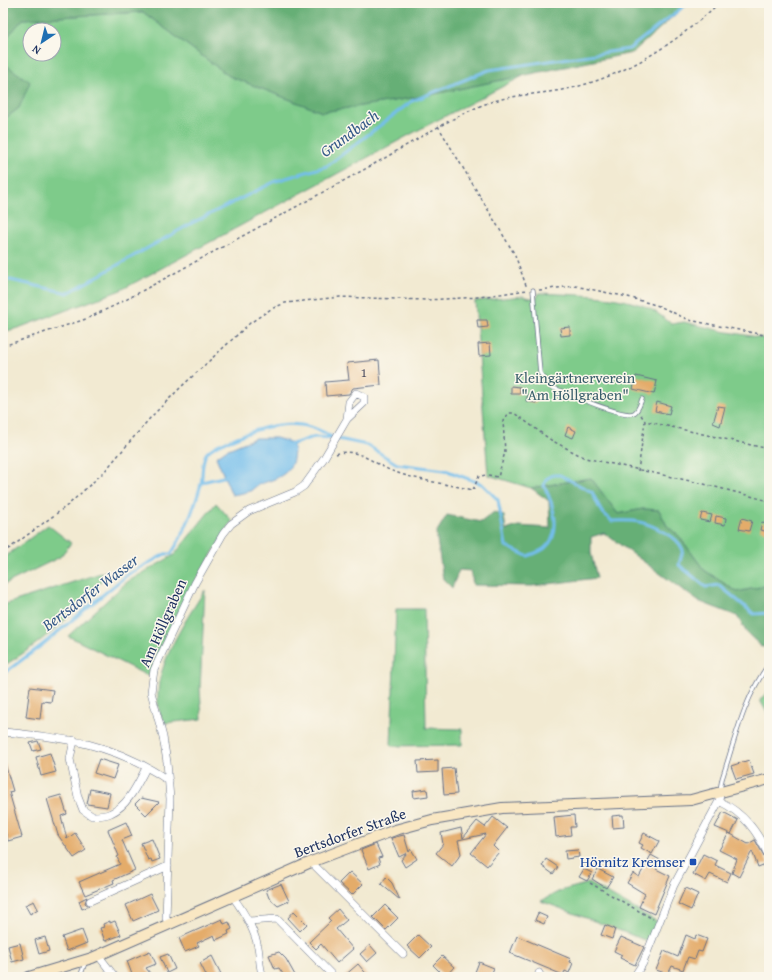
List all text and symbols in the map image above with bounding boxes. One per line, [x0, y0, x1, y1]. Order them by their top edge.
north arrow [22, 22, 62, 62]
text: N [28, 41, 44, 59]
water label: Grundbach [315, 103, 383, 163]
house number: 1 [361, 363, 367, 382]
park label: Kleingärtnerverein "Am Höllgraben" [515, 367, 636, 405]
water label: Bertsdorfer Wasser [36, 547, 144, 637]
street label: Am Höllgraben [134, 575, 192, 670]
street label: Bertsdorfer Straße [291, 803, 409, 863]
place label: Hörnitz Kremser [580, 851, 685, 872]
marker: Hörnitz Kremser [688, 857, 698, 867]

